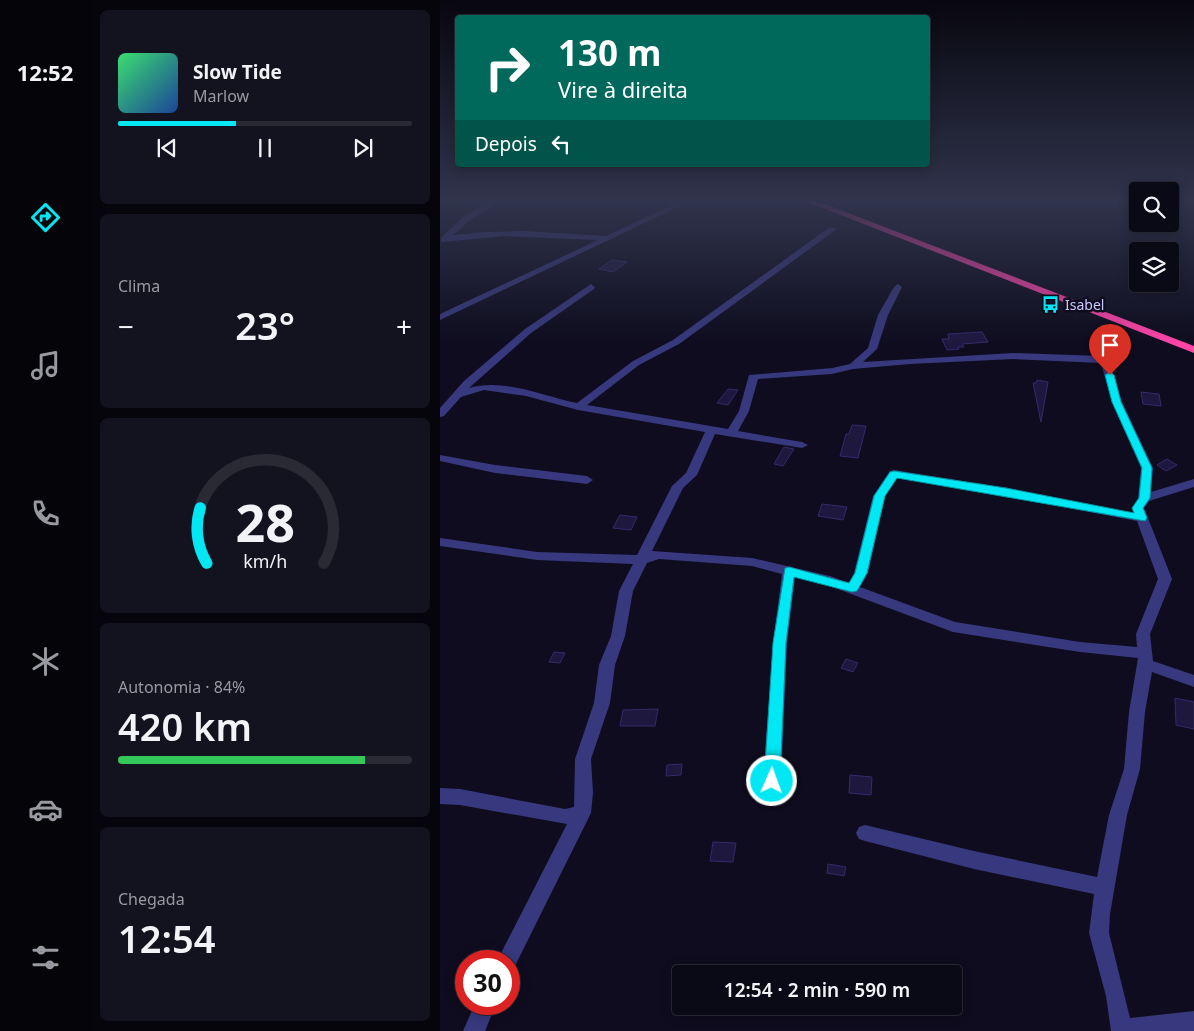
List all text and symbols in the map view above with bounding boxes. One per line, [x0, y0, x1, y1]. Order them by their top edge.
text: 130 m [558, 29, 661, 76]
icon: right [475, 35, 540, 100]
text: 12:52 [17, 57, 73, 87]
text: Slow Tide [193, 59, 282, 85]
text: Vire à direita [558, 74, 688, 104]
text: Marlow [193, 85, 249, 107]
icon: left [547, 130, 575, 158]
text: Depois [475, 131, 537, 157]
icon: previous [153, 134, 181, 162]
icon: pause [251, 134, 279, 162]
icon: next [349, 134, 377, 162]
map controls [1129, 182, 1179, 292]
button: search [1129, 182, 1179, 232]
icon: directions [28, 200, 63, 235]
button: layers [1129, 242, 1179, 292]
text: Clima [118, 275, 160, 297]
bus stop icon: Isabel [1041, 295, 1061, 315]
place label: Isabel [1065, 295, 1104, 314]
text: 23° [235, 299, 295, 351]
text: − [118, 307, 134, 345]
text: + [396, 307, 412, 345]
pin [1089, 324, 1131, 375]
icon: arrive [1096, 331, 1124, 359]
icon: music [28, 348, 63, 383]
text: 28 [235, 486, 295, 557]
icon: phone [28, 496, 63, 531]
text: km/h [243, 549, 287, 573]
icon: climate [28, 644, 63, 679]
text: Autonomia · 84% [118, 676, 245, 698]
text: 420 km [118, 700, 252, 752]
position arrow [745, 754, 797, 806]
icon: car [28, 792, 63, 827]
text: Chegada [118, 888, 185, 910]
text: 12:54 [118, 912, 215, 964]
icon: filters [28, 940, 63, 975]
speed limit sign: 30 [455, 950, 520, 1015]
text: 12:54 · 2 min · 590 m [724, 977, 910, 1003]

